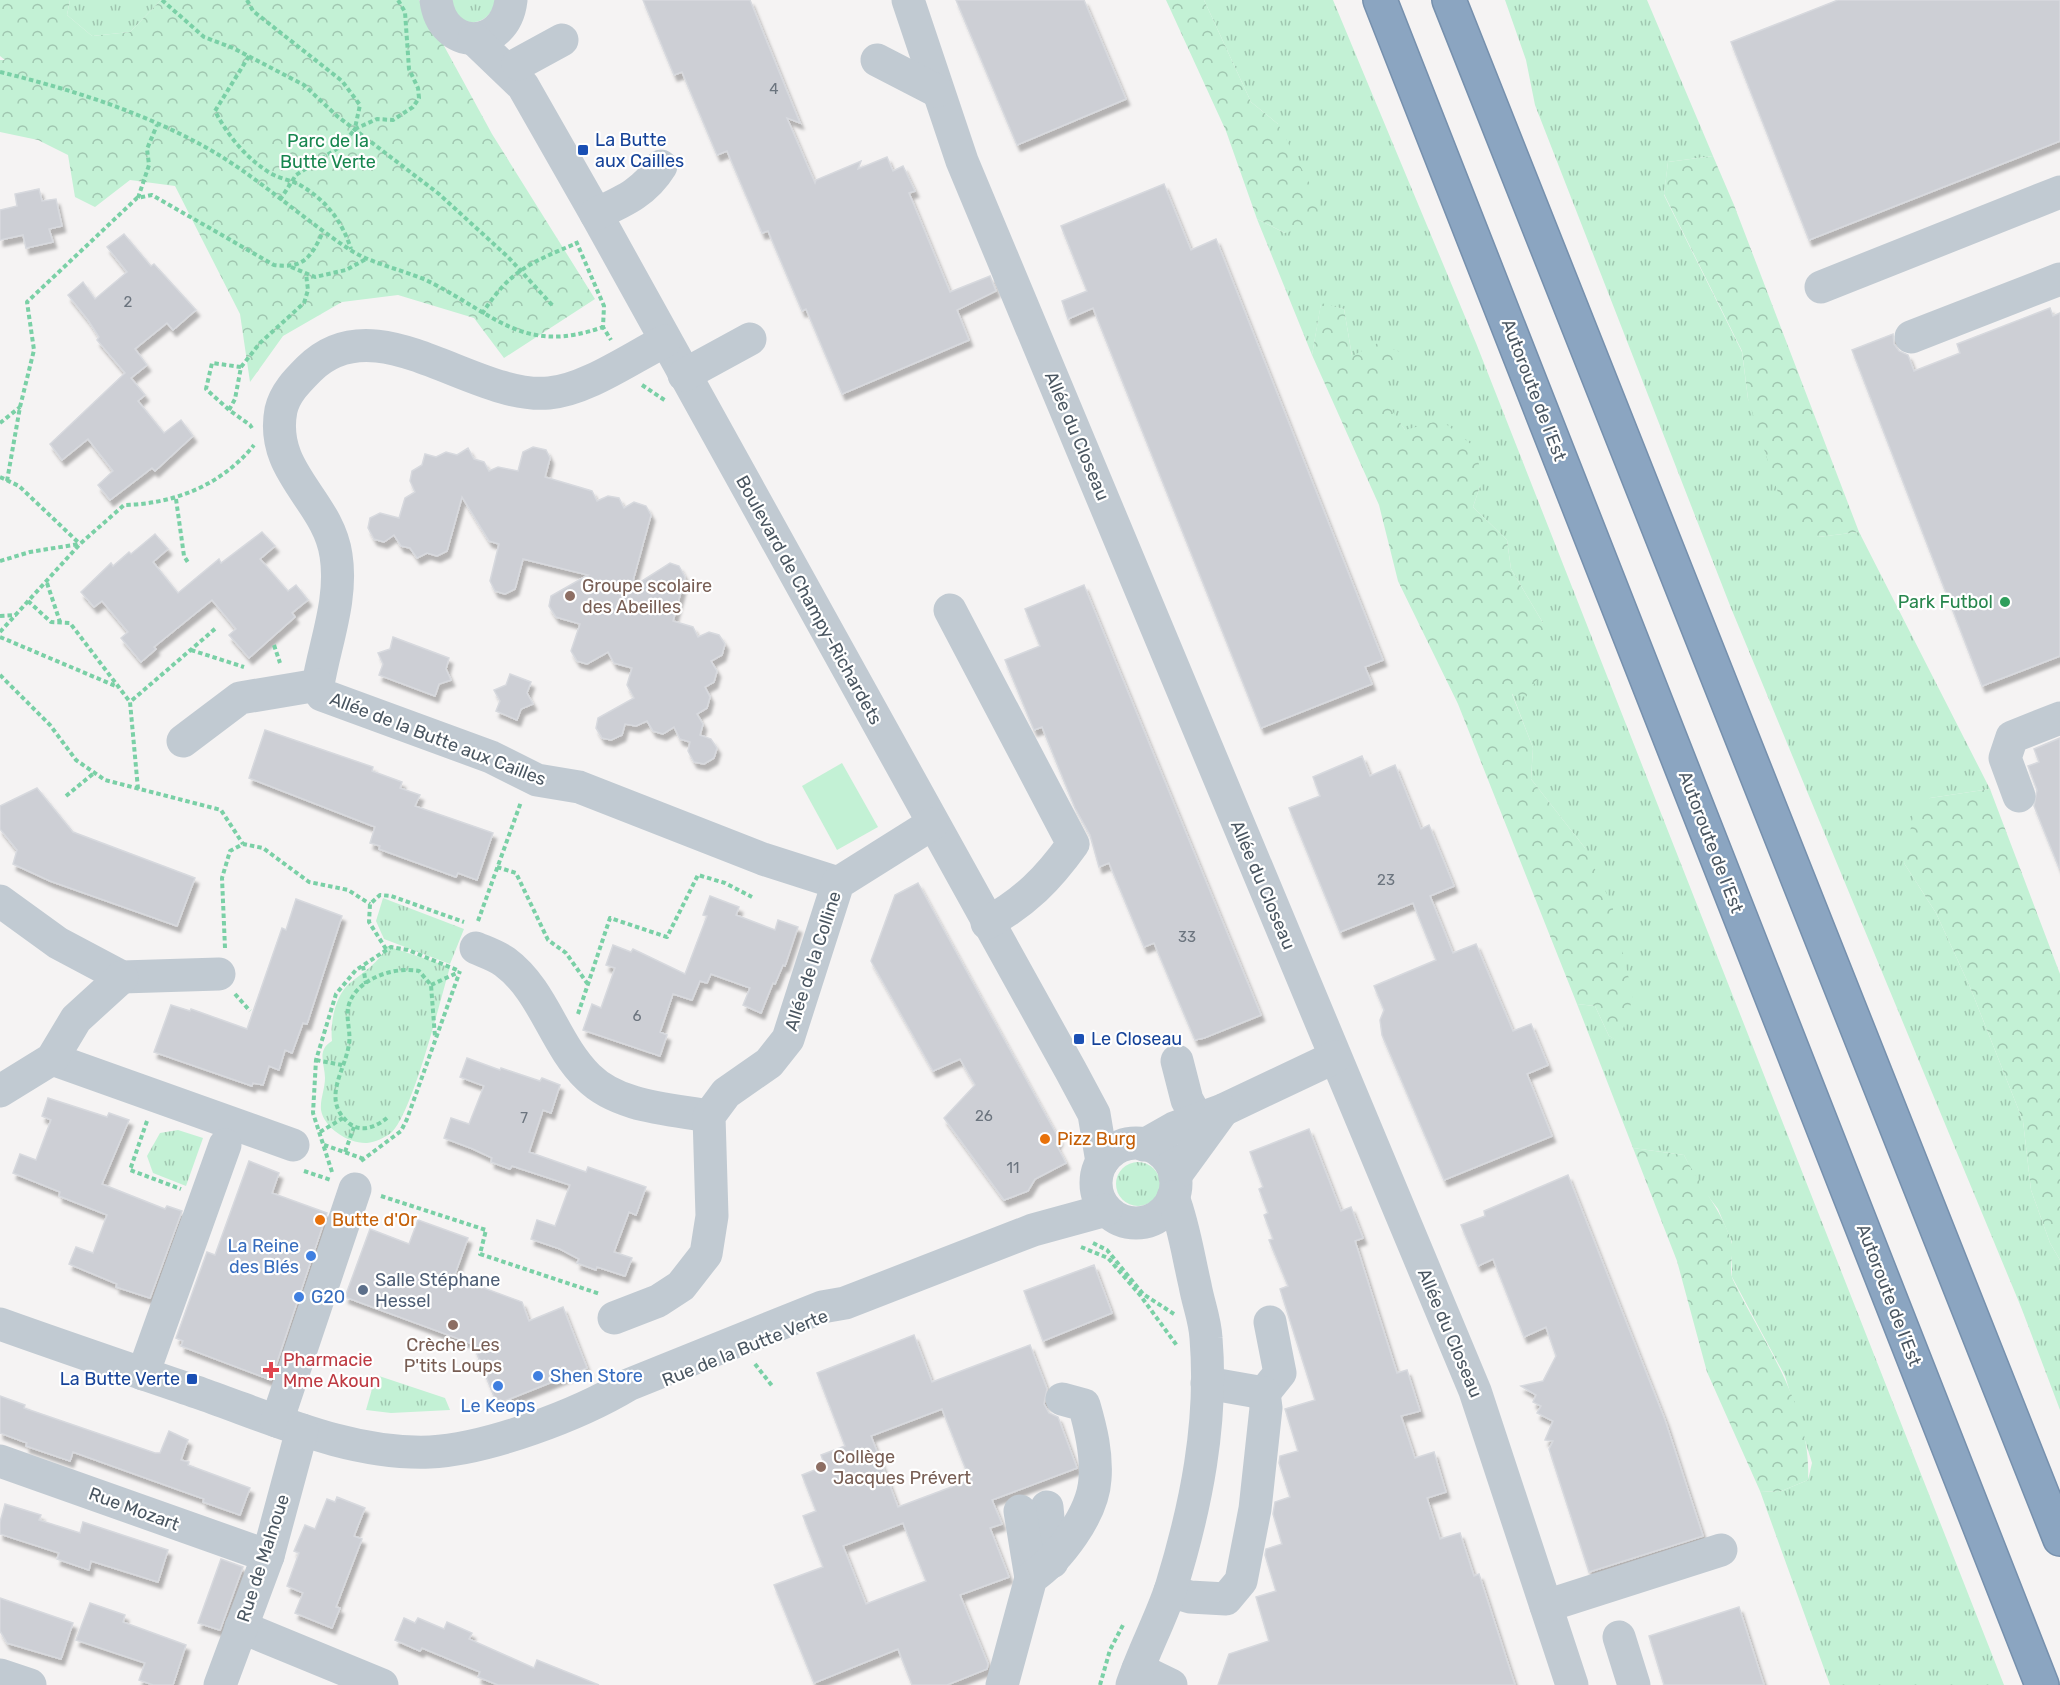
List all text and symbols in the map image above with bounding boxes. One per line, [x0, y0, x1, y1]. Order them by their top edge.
house number: 4 [769, 80, 779, 98]
place label: La Butte aux Cailles [595, 129, 684, 172]
park label: Parc de la Butte Verte [280, 130, 376, 173]
marker: La Butte aux Cailles [576, 143, 590, 157]
house number: 2 [124, 293, 133, 311]
street label: Autoroute de l’Est [1497, 316, 1571, 464]
street label: Allée du Closeau [1040, 368, 1114, 504]
street label: Boulevard de Champy-Richardets [731, 471, 887, 729]
place label: Groupe scolaire des Abeilles [582, 575, 712, 618]
marker: Groupe scolaire des Abeilles [563, 589, 577, 603]
place label: Park Futbol [1898, 591, 1993, 613]
marker: Park Futbol [1998, 595, 2012, 609]
street label: Allée de la Butte aux Cailles [327, 688, 549, 790]
street label: Autoroute de l’Est [1674, 768, 1748, 916]
street label: Allée du Closeau [1226, 817, 1300, 953]
house number: 23 [1377, 871, 1395, 889]
street label: Allée de la Colline [780, 888, 846, 1034]
house number: 33 [1178, 928, 1196, 946]
house number: 6 [632, 1007, 642, 1025]
place label: Le Closeau [1091, 1028, 1182, 1050]
marker: Le Closeau [1072, 1032, 1086, 1046]
house number: 26 [975, 1107, 993, 1125]
house number: 7 [520, 1109, 528, 1127]
place label: Pizz Burg [1057, 1128, 1136, 1150]
marker: Pizz Burg [1038, 1132, 1052, 1146]
house number: 11 [1007, 1159, 1019, 1177]
place label: Butte d'Or [332, 1209, 417, 1231]
marker: Butte d'Or [313, 1213, 327, 1227]
street label: Autoroute de l’Est [1852, 1221, 1926, 1369]
place label: La Reine des Blés [227, 1235, 299, 1278]
marker: La Reine des Blés [304, 1249, 318, 1263]
street label: Allée du Closeau [1413, 1265, 1487, 1401]
place label: Salle Stéphane Hessel [375, 1269, 500, 1312]
marker: Salle Stéphane Hessel [356, 1283, 370, 1297]
place label: G20 [311, 1286, 345, 1308]
marker: G20 [292, 1290, 306, 1304]
street label: Rue de la Butte Verte [659, 1305, 831, 1391]
marker: Crèche Les P'tits Loups [446, 1318, 460, 1332]
place label: Crèche Les P'tits Loups [404, 1334, 502, 1377]
place label: Pharmacie Mme Akoun [283, 1349, 380, 1392]
marker: Pharmacie Mme Akoun [264, 1363, 278, 1377]
place label: Shen Store [550, 1365, 643, 1387]
place label: La Butte Verte [60, 1368, 180, 1390]
marker: Shen Store [531, 1369, 545, 1383]
marker: La Butte Verte [185, 1372, 199, 1386]
marker: Le Keops [491, 1379, 505, 1393]
place label: Le Keops [460, 1395, 536, 1417]
place label: Collège Jacques Prévert [833, 1446, 971, 1489]
marker: Collège Jacques Prévert [814, 1460, 828, 1474]
street label: Rue Mozart [86, 1482, 182, 1536]
street label: Rue de Malnoue [232, 1491, 294, 1625]

